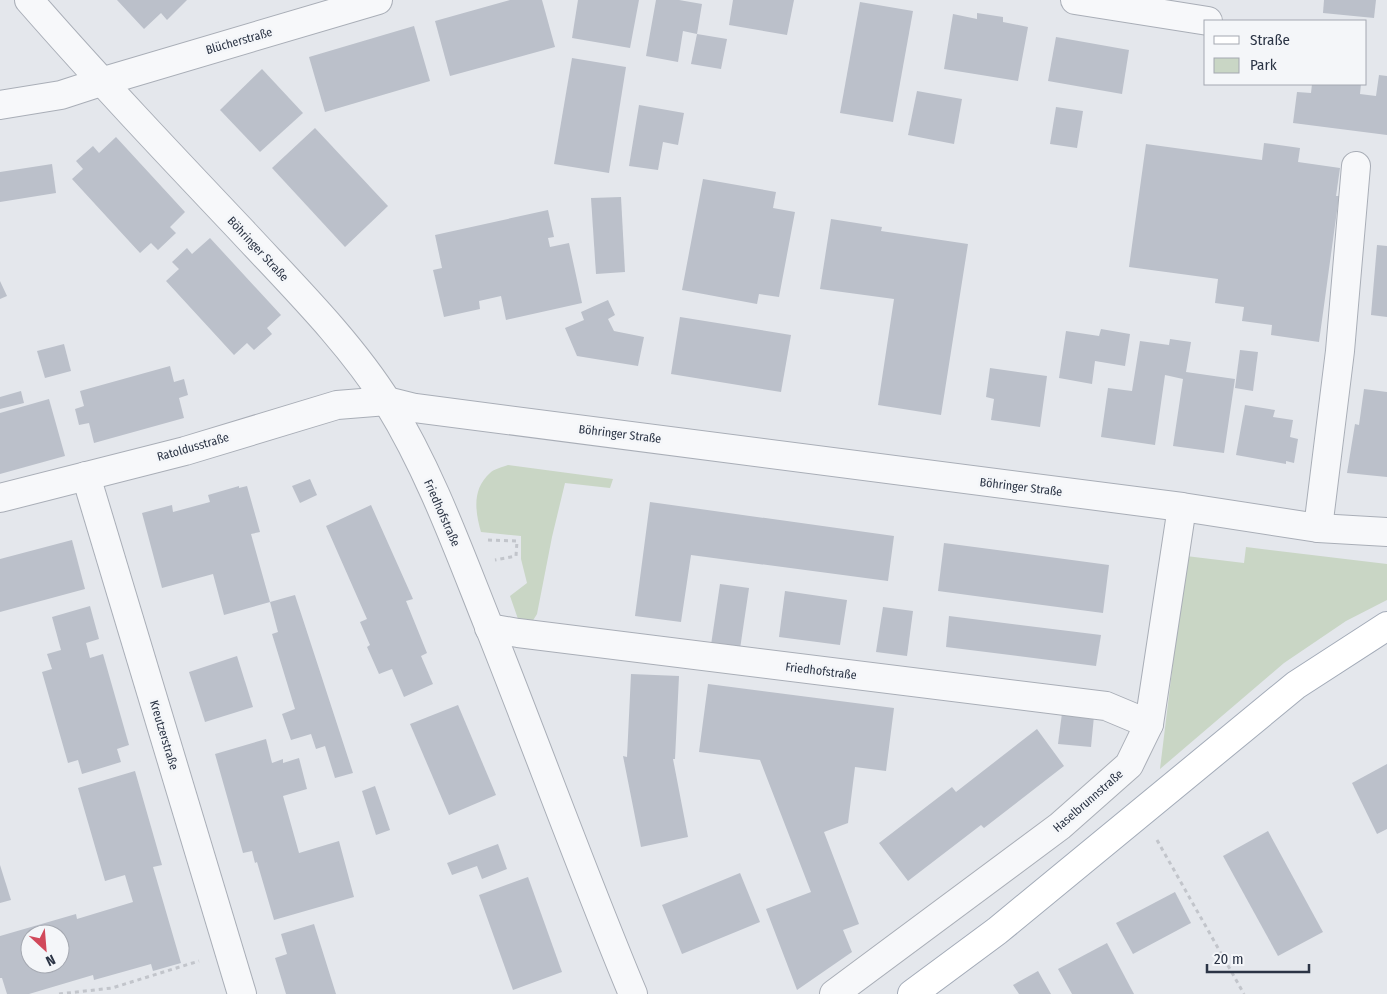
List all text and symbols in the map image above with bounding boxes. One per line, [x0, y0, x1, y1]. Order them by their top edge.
legend [1204, 20, 1367, 85]
street label: Blücherstraße [204, 25, 274, 57]
text: Straße [1250, 31, 1290, 49]
text: Park [1250, 56, 1277, 74]
street label: Böhringer Straße [225, 214, 291, 284]
street label: Böhringer Straße [578, 422, 662, 446]
street label: Ratoldusstraße [155, 430, 231, 464]
street label: Böhringer Straße [979, 475, 1063, 499]
street label: Friedhofstraße [421, 477, 463, 549]
street label: Friedhofstraße [785, 660, 858, 682]
street label: Kreutzerstraße [147, 699, 181, 772]
street label: Haselbrunnstraße [1050, 767, 1126, 835]
north arrow [20, 924, 70, 974]
scale bar [1207, 942, 1310, 974]
text: 20 m [1214, 950, 1244, 968]
text: N [43, 951, 58, 970]

